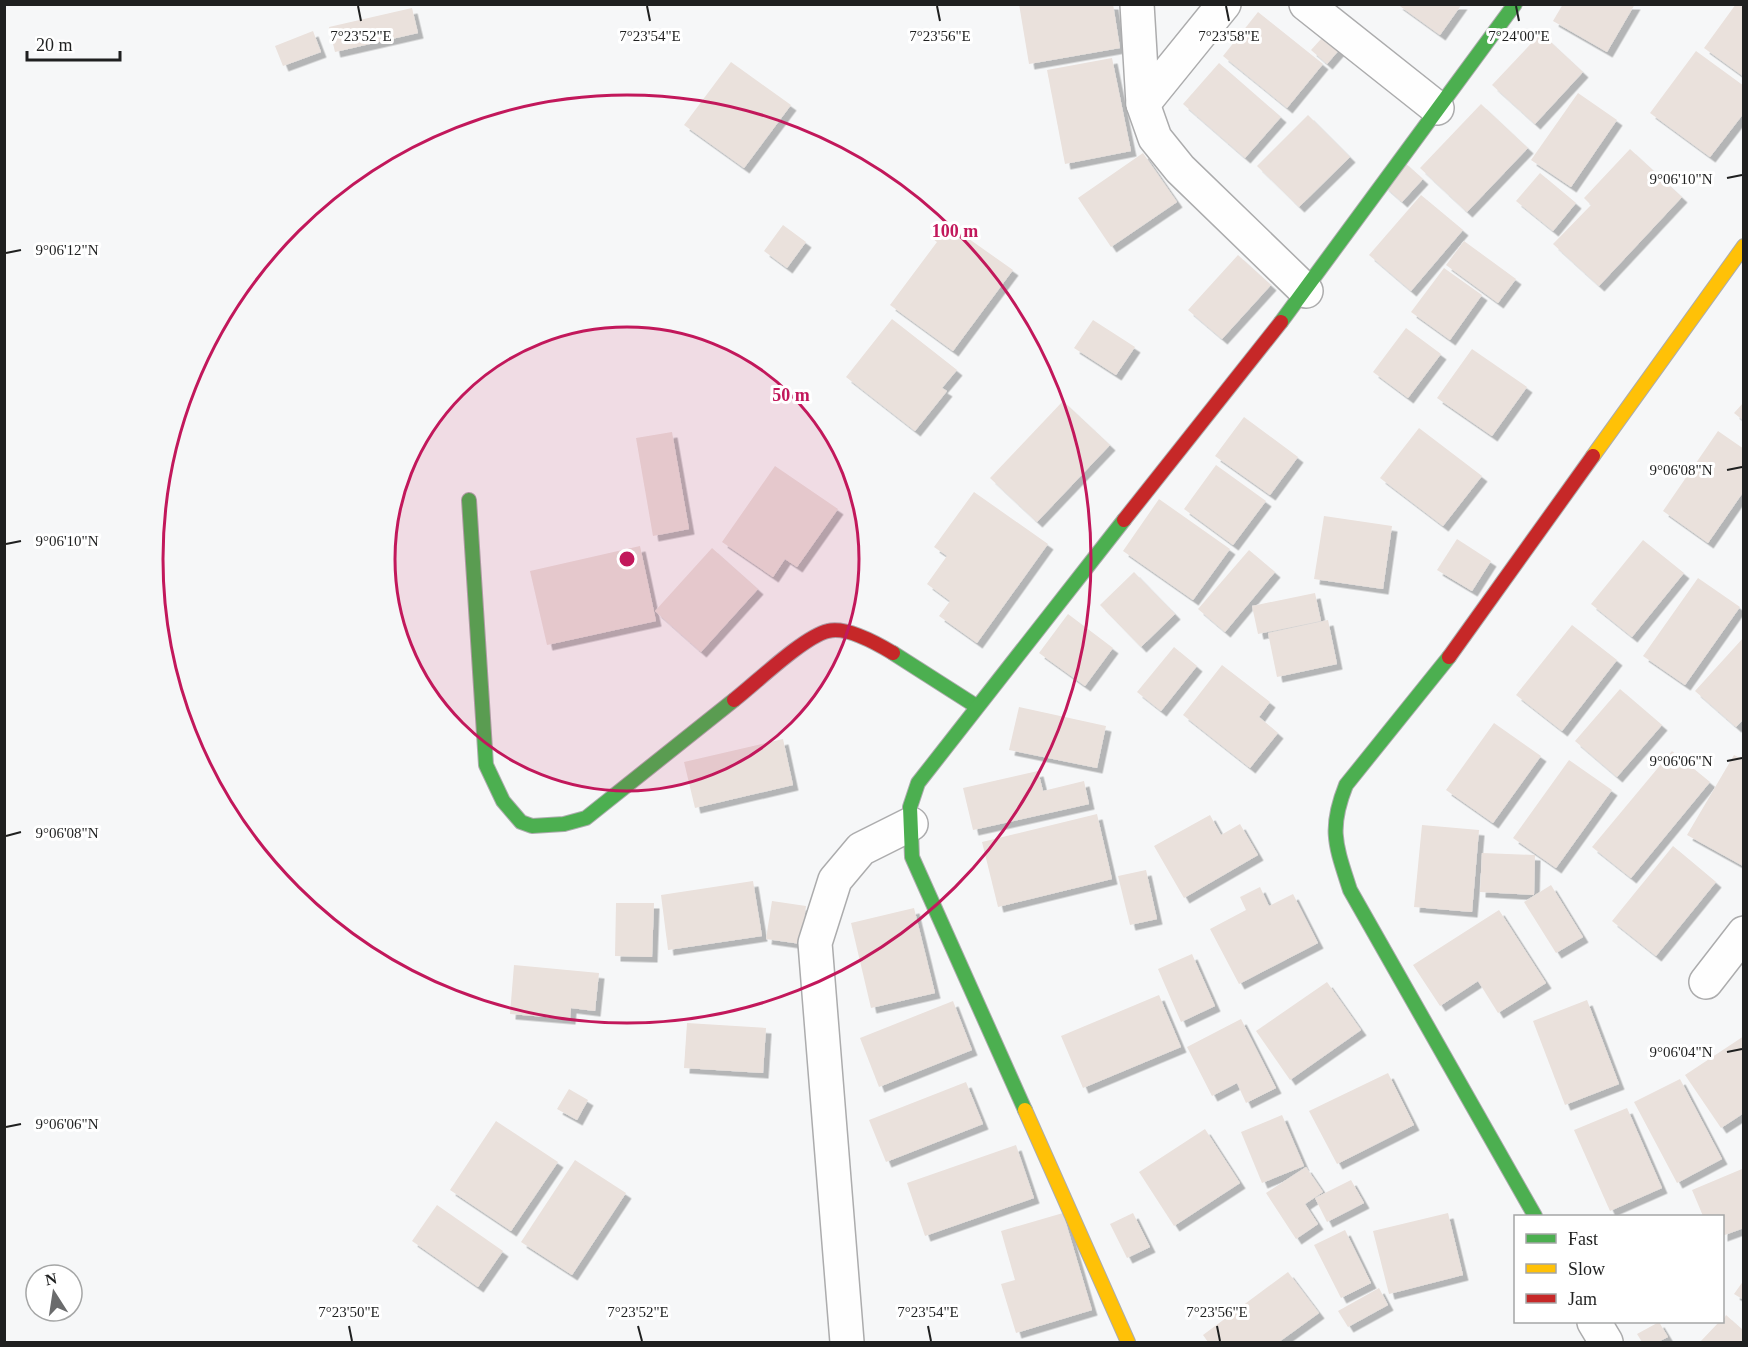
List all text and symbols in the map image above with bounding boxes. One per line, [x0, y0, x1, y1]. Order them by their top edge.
scale bar [27, 24, 120, 62]
text: 7°23'52"E [330, 28, 392, 44]
text: 7°23'54"E [619, 28, 681, 44]
text: 7°23'56"E [909, 28, 971, 44]
text: 7°23'58"E [1198, 28, 1260, 44]
text: 7°24'00"E [1488, 28, 1550, 44]
text: 20 m [36, 35, 73, 55]
text: 9°06'10"N [1649, 171, 1713, 187]
text: 100 m [932, 221, 978, 241]
text: 9°06'12"N [35, 242, 99, 258]
text: 50 m [772, 385, 810, 405]
text: 9°06'08"N [1649, 462, 1713, 478]
text: 9°06'10"N [35, 533, 99, 549]
centre of rings [617, 549, 637, 569]
text: 9°06'06"N [1649, 753, 1713, 769]
text: 9°06'08"N [35, 825, 99, 841]
text: 9°06'04"N [1649, 1044, 1713, 1060]
text: 9°06'06"N [35, 1116, 99, 1132]
legend [1514, 1215, 1724, 1323]
text: Fast [1568, 1229, 1598, 1249]
text: Slow [1568, 1259, 1605, 1279]
north arrow [24, 1263, 84, 1323]
text: N [44, 1269, 59, 1288]
text: Jam [1568, 1289, 1597, 1309]
text: 7°23'50"E [318, 1304, 380, 1320]
text: 7°23'52"E [607, 1304, 669, 1320]
text: 7°23'54"E [897, 1304, 959, 1320]
text: 7°23'56"E [1186, 1304, 1248, 1320]

